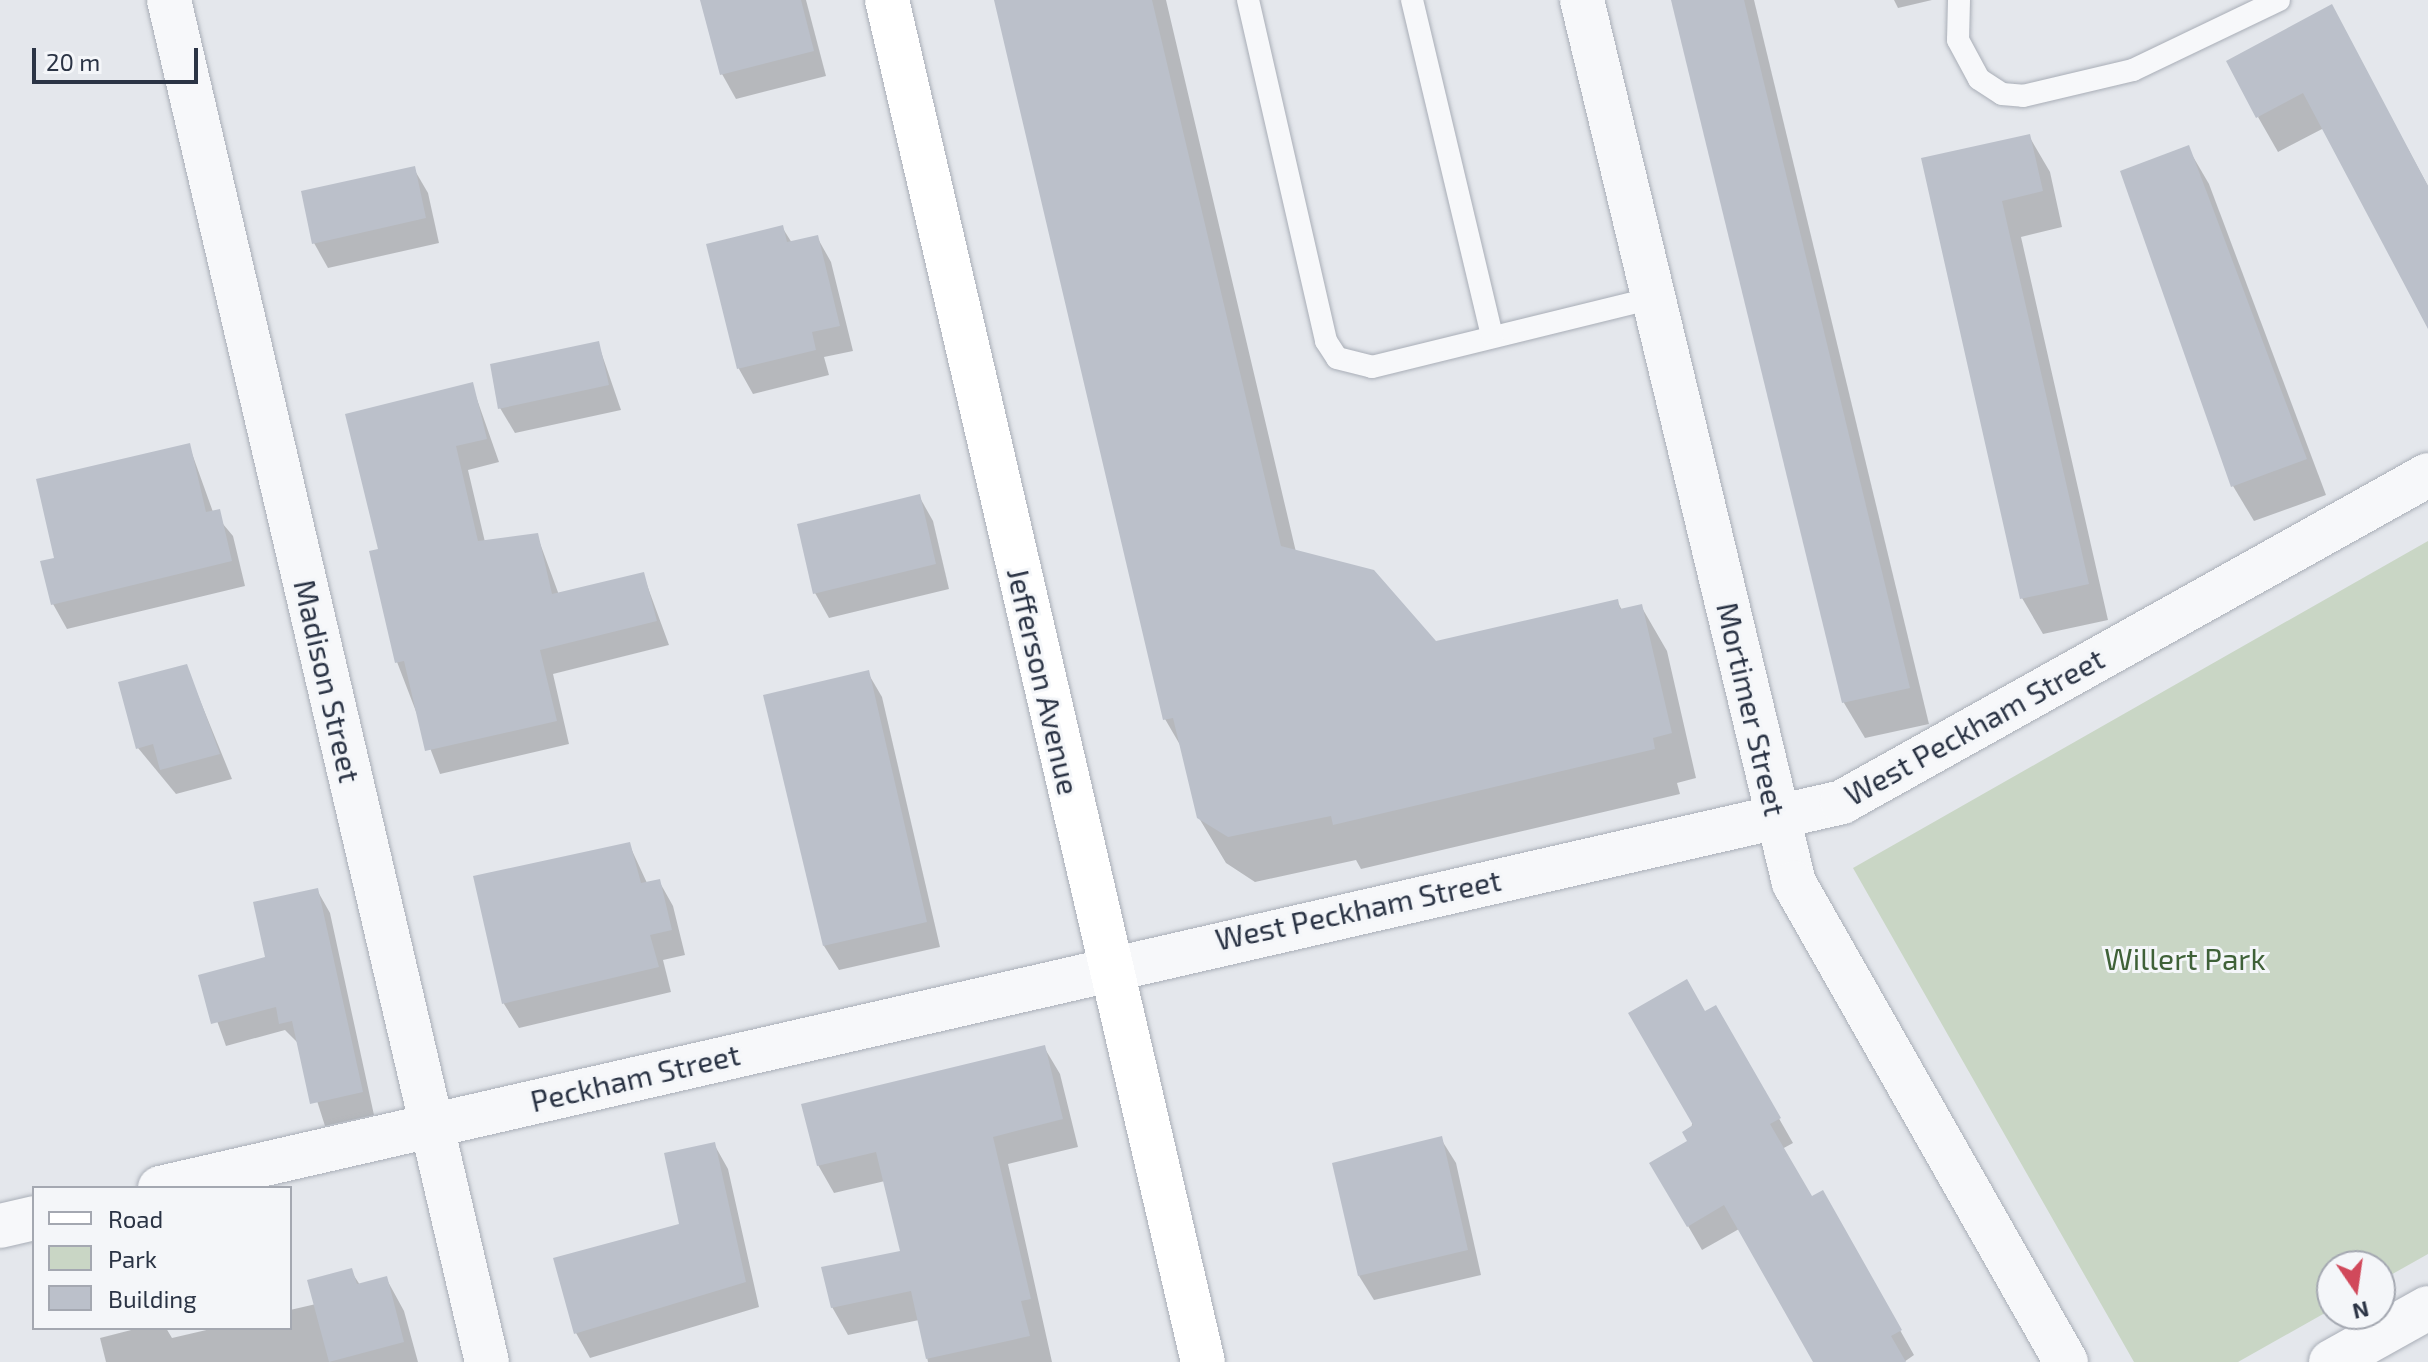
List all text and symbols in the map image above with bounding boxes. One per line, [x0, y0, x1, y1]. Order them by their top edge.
scale bar [36, 32, 202, 82]
text: 20 m [46, 47, 100, 76]
street label: Jefferson Avenue [1000, 564, 1088, 798]
street label: Madison Street [287, 576, 369, 786]
street label: Mortimer Street [1710, 598, 1794, 820]
street label: West Peckham Street [1838, 640, 2110, 812]
street label: West Peckham Street [1212, 861, 1504, 957]
park label: Willert Park [2104, 940, 2266, 976]
street label: Peckham Street [527, 1035, 743, 1119]
legend [32, 1186, 292, 1330]
text: Road [108, 1204, 163, 1233]
text: Park [108, 1244, 157, 1273]
north arrow [2316, 1250, 2396, 1330]
text: Building [108, 1284, 197, 1313]
text: N [2350, 1297, 2372, 1326]

